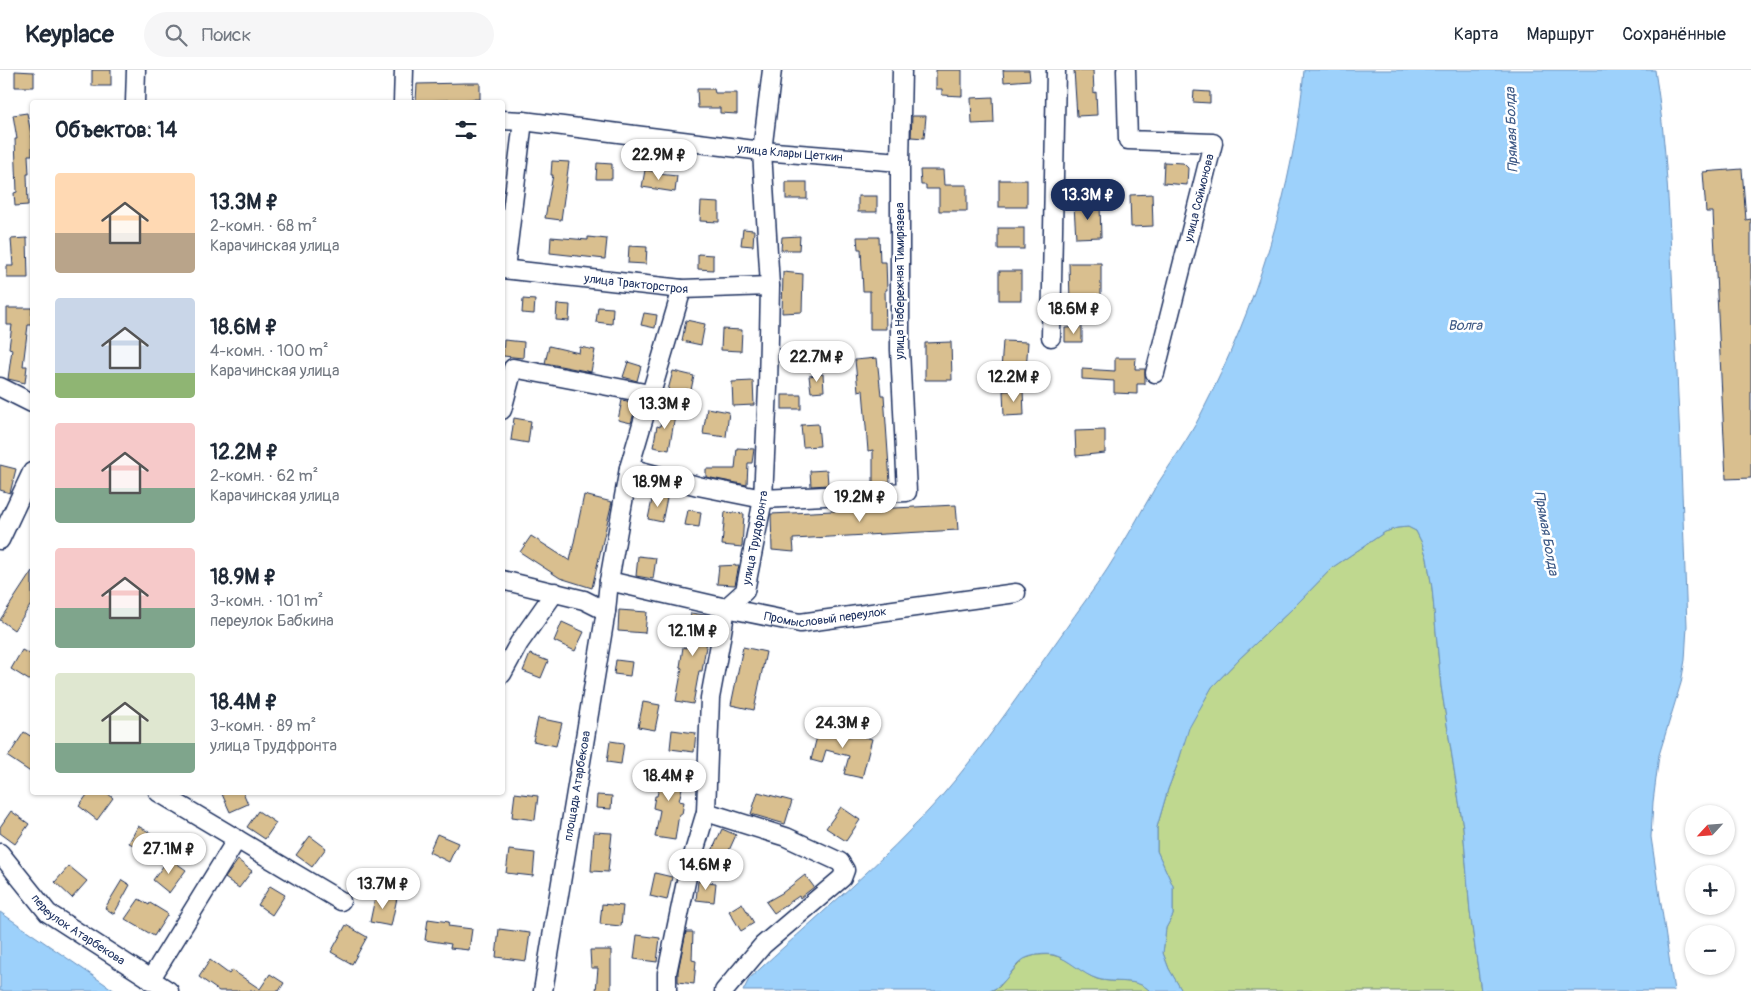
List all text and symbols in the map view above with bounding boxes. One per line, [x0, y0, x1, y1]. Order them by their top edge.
search box [144, 12, 494, 57]
text: Keyplace [25, 20, 114, 49]
icon: search [162, 21, 190, 49]
text: Поиск [202, 23, 251, 47]
text: Карта [1454, 23, 1498, 46]
text: Маршрут [1526, 23, 1594, 46]
text: Сохранённые [1622, 23, 1726, 46]
water label: Прямая Болда [1501, 86, 1521, 173]
icon: filters [452, 116, 480, 144]
text: Объектов: 14 [55, 117, 177, 144]
pin: 22.9M ₽ [613, 138, 705, 181]
street label: улица Клары Цеткин [736, 141, 843, 165]
text: 22.9M ₽ [632, 145, 686, 165]
street label: улица Соймонова [1181, 152, 1218, 245]
pin: 13.3M ₽ [1042, 178, 1134, 221]
text: 13.3M ₽ [1062, 185, 1114, 205]
text: 13.3M ₽ [210, 189, 279, 216]
icon: home [95, 193, 155, 253]
street label: улица Набережная Тимирязева [893, 202, 908, 360]
text: 2-комн. · 68 m² [210, 216, 317, 236]
text: Карачинская улица [210, 236, 339, 256]
street label: улица Тракторстроя [582, 271, 689, 297]
pin: 18.6M ₽ [1028, 292, 1120, 335]
text: 18.6M ₽ [1048, 299, 1100, 319]
text: 18.6M ₽ [210, 314, 278, 341]
water label: Волга [1448, 317, 1484, 334]
icon: home [95, 318, 155, 378]
pin: 22.7M ₽ [771, 340, 863, 383]
text: 4-комн. · 100 m² [210, 341, 328, 361]
text: 22.7M ₽ [790, 347, 844, 367]
pin: 12.2M ₽ [968, 360, 1060, 403]
text: Карачинская улица [210, 361, 339, 381]
text: 12.2M ₽ [988, 367, 1040, 387]
pin: 13.3M ₽ [619, 388, 711, 430]
text: 13.3M ₽ [639, 394, 691, 414]
text: 12.2M ₽ [210, 439, 279, 466]
icon: home [95, 443, 155, 503]
text: 2-комн. · 62 m² [210, 466, 318, 486]
pin: 18.9M ₽ [612, 466, 704, 508]
text: 18.9M ₽ [633, 472, 683, 492]
pin: 19.2M ₽ [814, 480, 906, 523]
text: Карачинская улица [210, 486, 339, 506]
text: 19.2M ₽ [834, 487, 886, 507]
street label: улица Трудфронта [739, 490, 771, 587]
water label: Прямая Болда [1531, 490, 1563, 578]
text: 18.9M ₽ [210, 564, 277, 591]
icon: home [95, 568, 155, 628]
text: 3-комн. · 101 m² [210, 591, 323, 611]
street label: Промысловый переулок [763, 604, 887, 631]
text: переулок Бабкина [210, 611, 334, 631]
pin: 12.1M ₽ [647, 614, 739, 657]
text: 12.1M ₽ [668, 621, 718, 641]
text: 18.4M ₽ [210, 689, 278, 716]
icon: home [95, 693, 155, 753]
pin: 24.3M ₽ [797, 706, 889, 749]
text: 24.3M ₽ [815, 713, 871, 733]
text: 3-комн. · 89 m² [210, 716, 316, 736]
street label: площадь Атарбекова [561, 729, 594, 842]
text: улица Трудфронта [210, 736, 337, 756]
pin: 18.4M ₽ [623, 760, 715, 802]
text: 18.4M ₽ [643, 766, 695, 786]
north arrow [1685, 805, 1735, 855]
map controls [1685, 805, 1735, 975]
pin: 27.1M ₽ [123, 832, 215, 875]
text: 27.1M ₽ [143, 839, 195, 859]
pin: 14.6M ₽ [660, 848, 752, 891]
text: 14.6M ₽ [680, 855, 732, 875]
button: + [1685, 865, 1735, 915]
pin: 13.7M ₽ [337, 868, 429, 910]
text: 13.7M ₽ [357, 874, 409, 894]
street label: переулок Атарбекова [28, 891, 128, 969]
button: − [1685, 925, 1735, 975]

